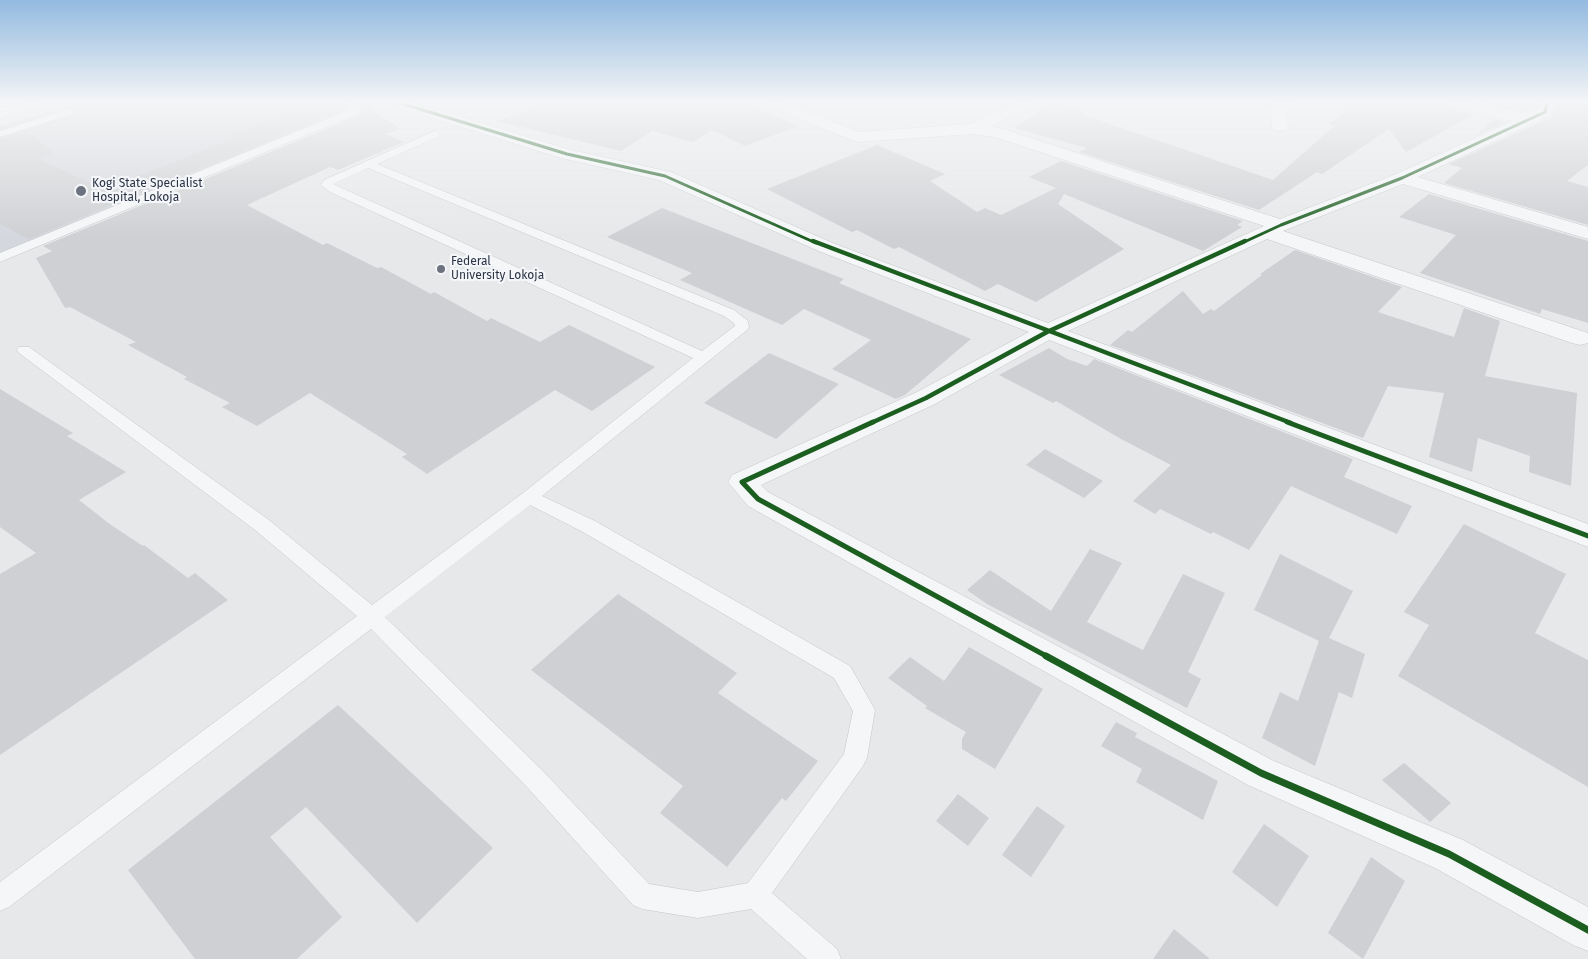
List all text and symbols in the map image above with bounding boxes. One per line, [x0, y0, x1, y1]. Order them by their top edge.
place label: Kogi State Specialist Hospital, Lokoja [92, 177, 202, 205]
marker: Kogi State Specialist Hospital, Lokoja [74, 184, 88, 198]
place label: Federal University Lokoja [451, 255, 544, 283]
marker: Federal University Lokoja [435, 263, 447, 275]

